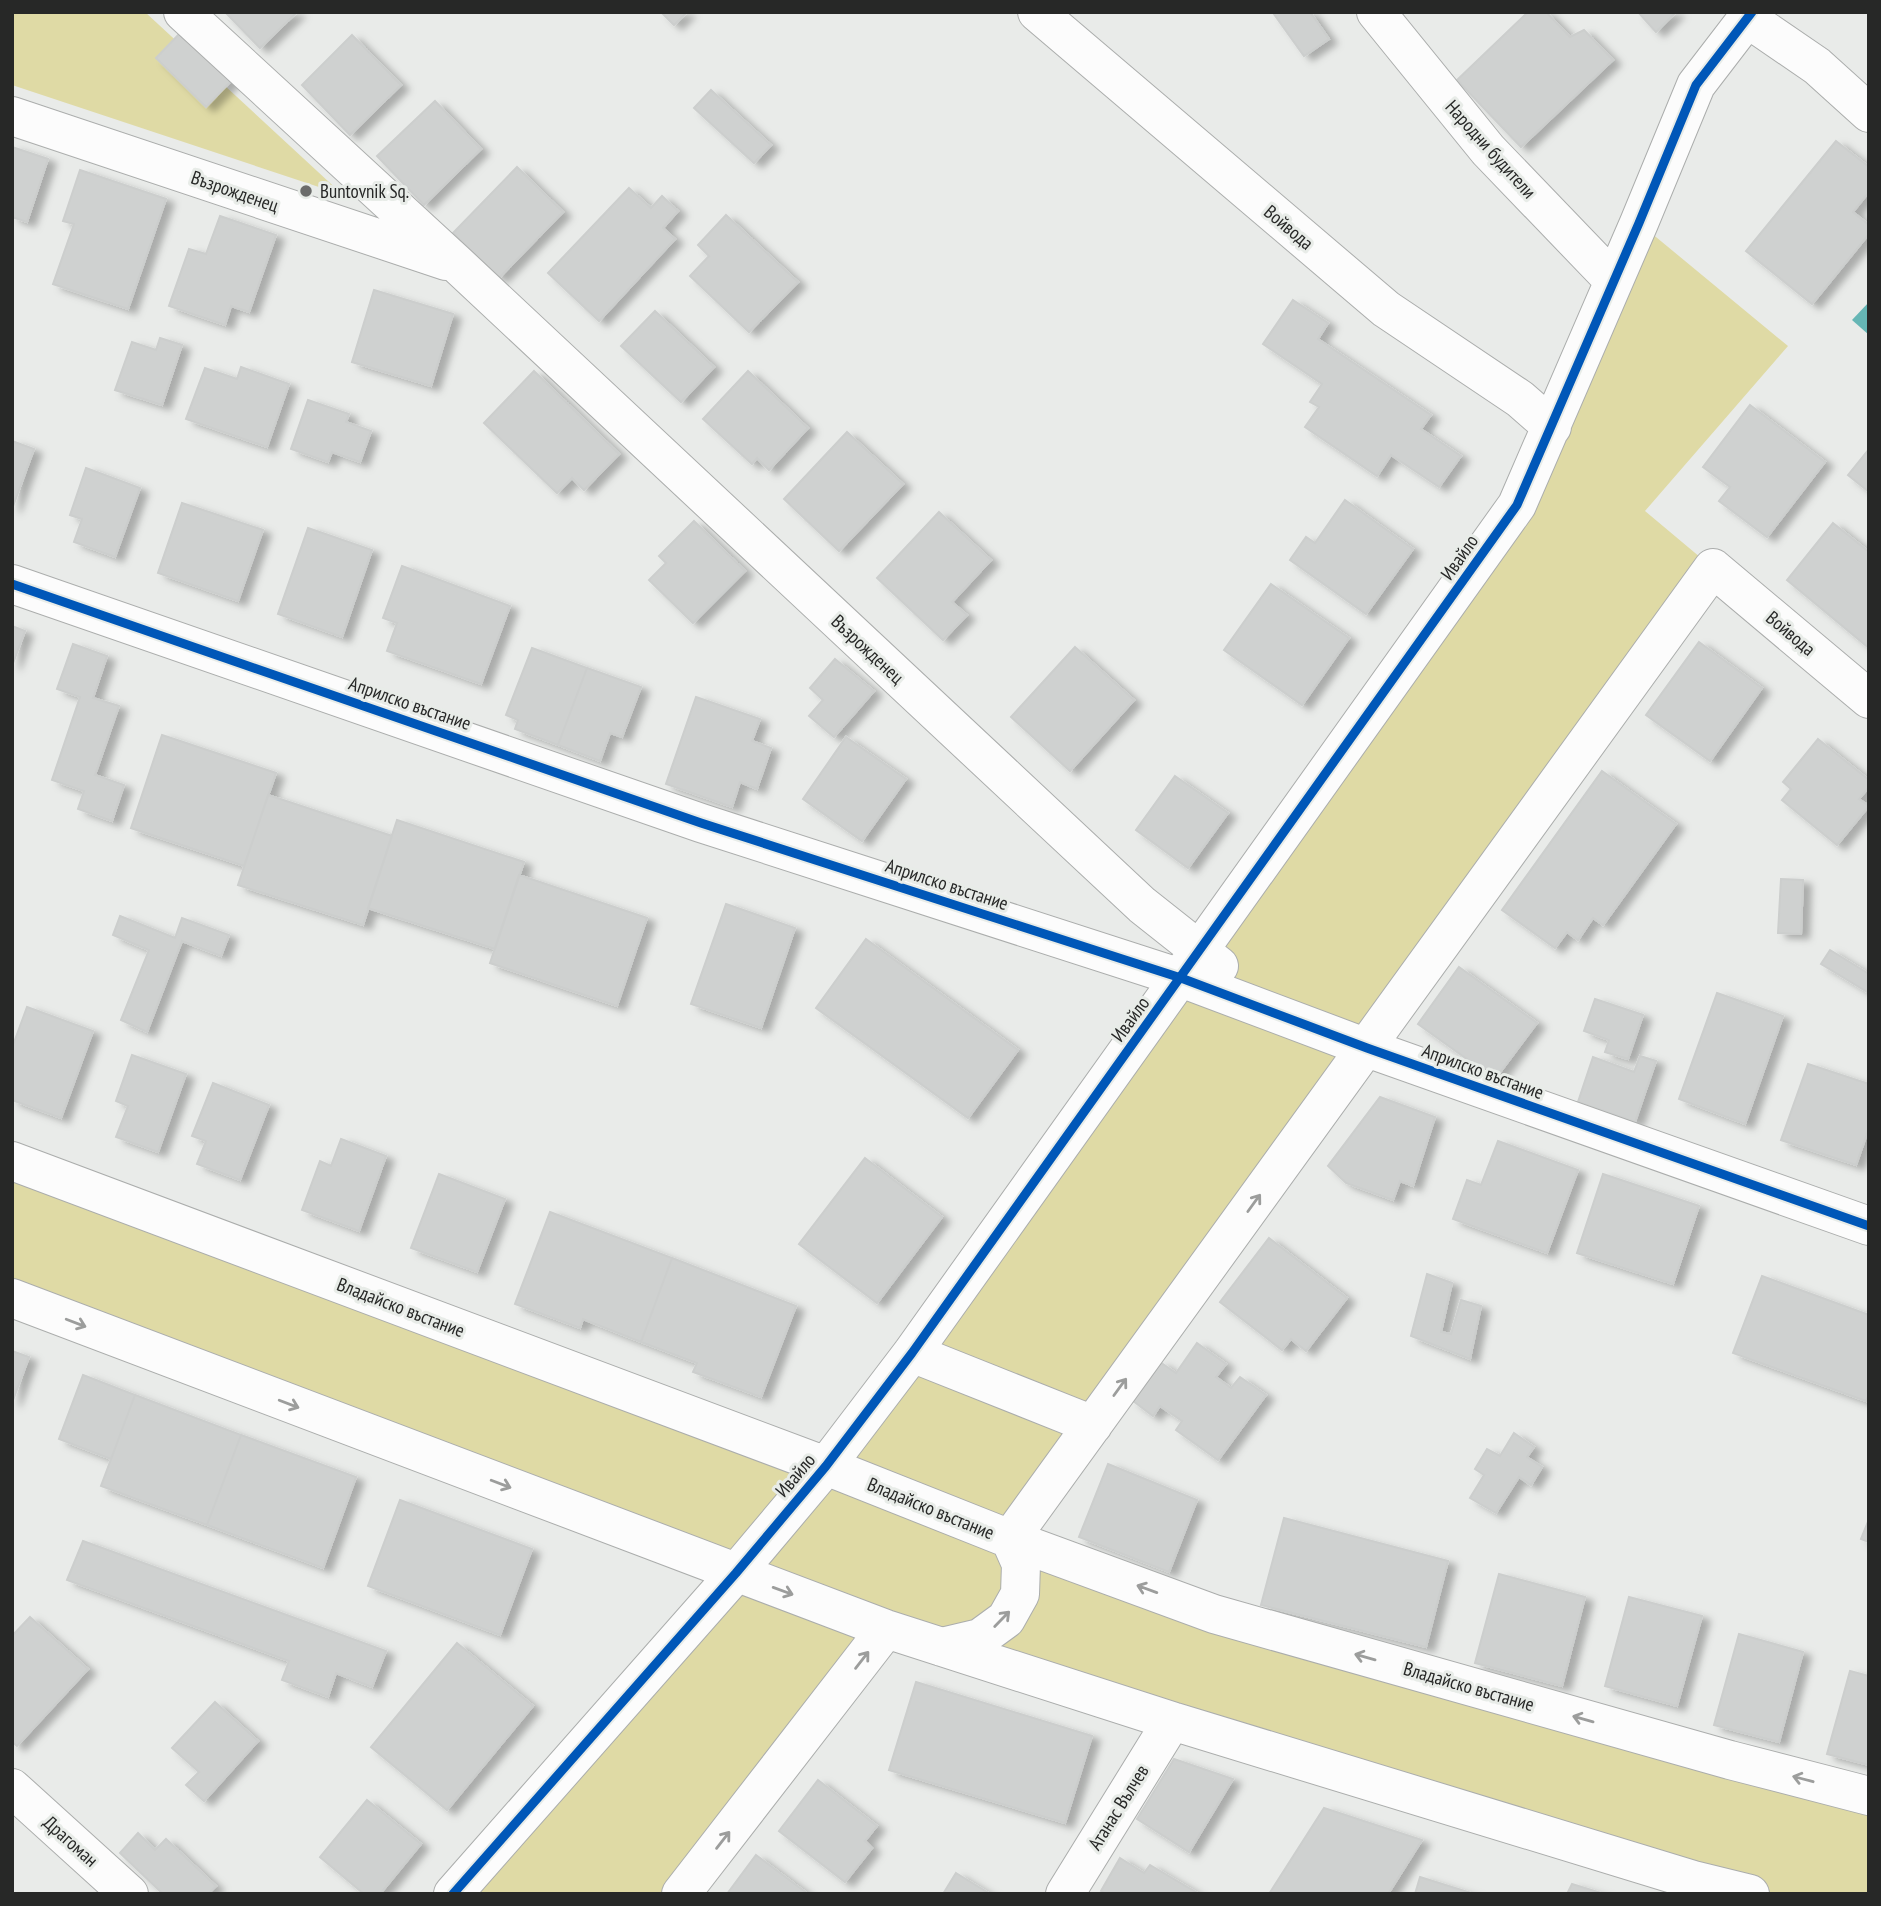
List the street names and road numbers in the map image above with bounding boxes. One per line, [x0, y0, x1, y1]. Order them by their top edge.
street label: Народни будители [1441, 95, 1541, 203]
street label: Възрожденец [188, 165, 282, 217]
street label: Войвода [1259, 199, 1319, 255]
street label: Ивайло [1435, 530, 1483, 584]
street label: Войвода [1761, 605, 1821, 661]
street label: Възрожденец [827, 609, 910, 689]
street label: Априлско въстание [346, 671, 474, 735]
street label: Априлско въстание [883, 853, 1012, 915]
street label: Ивайло [1106, 992, 1154, 1046]
street label: Априлско въстание [1419, 1038, 1547, 1104]
street label: Владайско въстание [334, 1272, 468, 1342]
street label: Ивайло [770, 1448, 820, 1502]
street label: Владайско въстание [864, 1472, 998, 1544]
street label: Владайско въстание [1401, 1656, 1537, 1716]
street label: Атанас Вълчев [1082, 1760, 1154, 1854]
street label: Драгоман [39, 1810, 103, 1872]

